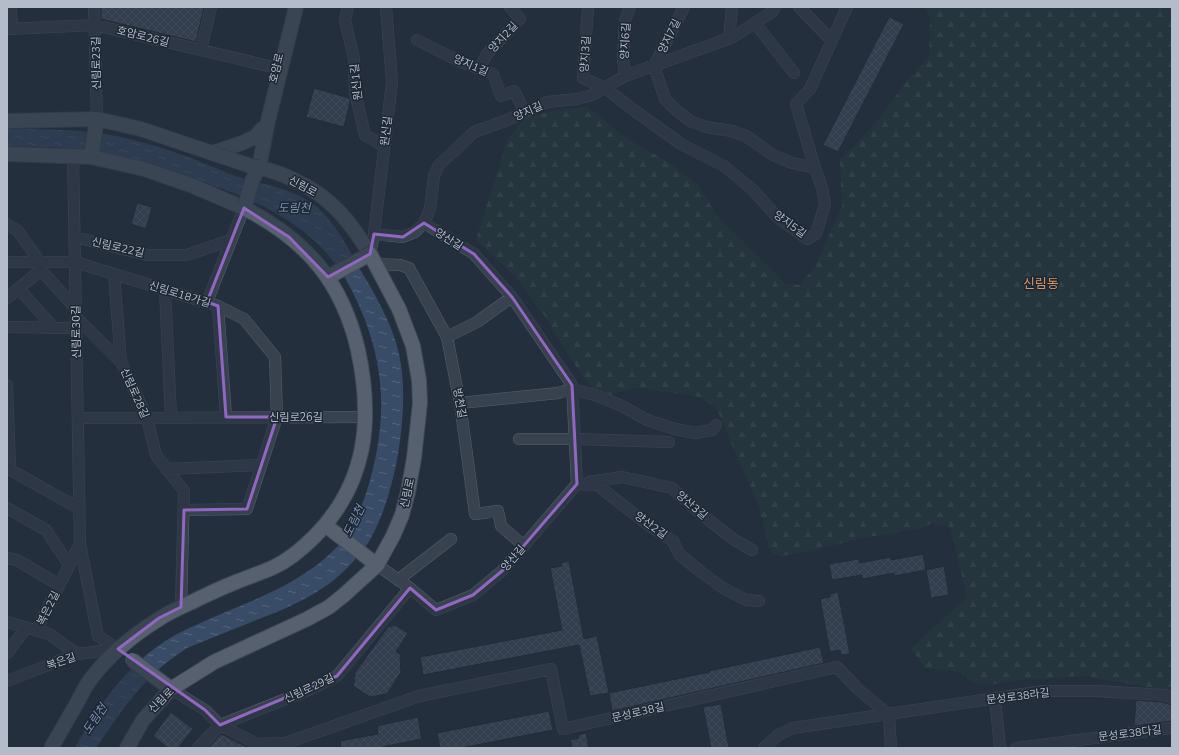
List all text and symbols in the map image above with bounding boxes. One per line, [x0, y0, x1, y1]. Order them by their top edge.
street label: 양지7길 [655, 16, 684, 56]
street label: 양지2길 [485, 19, 521, 56]
street label: 양지6길 [617, 22, 634, 60]
street label: 호암로26길 [115, 23, 171, 50]
street label: 양지3길 [577, 35, 594, 73]
street label: 신림로23길 [89, 36, 104, 90]
street label: 양지1길 [451, 51, 491, 80]
street label: 호암로 [266, 52, 287, 85]
street label: 원신1길 [347, 63, 366, 101]
street label: 양지길 [511, 98, 545, 124]
street label: 원신길 [377, 115, 396, 147]
street label: 신림로 [286, 173, 320, 200]
water label: 도림천 [277, 200, 313, 216]
street label: 양지5길 [770, 207, 809, 241]
street label: 양산길 [432, 225, 466, 254]
street label: 신림로22길 [90, 234, 146, 261]
district label: 신림동 [1023, 275, 1059, 293]
street label: 신림로18가길 [147, 278, 213, 311]
street label: 신림로30길 [69, 305, 84, 359]
street label: 신림로28길 [117, 366, 152, 421]
street label: 방천길 [449, 387, 470, 419]
street label: 신림로26길 [269, 410, 323, 425]
street label: 신림로 [397, 477, 418, 510]
street label: 양산3길 [673, 488, 711, 523]
water label: 도림천 [340, 501, 369, 539]
street label: 양산2길 [631, 508, 670, 542]
street label: 양산길 [498, 542, 529, 575]
street label: 복은2길 [33, 588, 64, 628]
street label: 복은길 [44, 649, 78, 674]
street label: 신림로29길 [282, 670, 337, 707]
street label: 신림로 [145, 684, 177, 716]
street label: 문성로38라길 [985, 685, 1051, 708]
water label: 도림천 [79, 699, 112, 737]
street label: 문성로38길 [610, 699, 666, 726]
street label: 문성로38다길 [1097, 722, 1163, 745]

